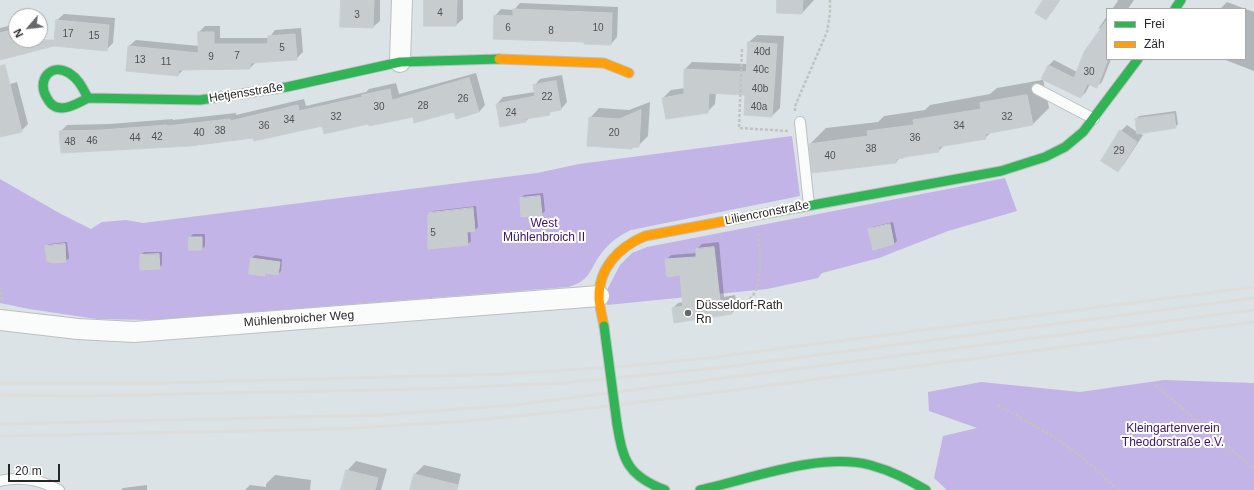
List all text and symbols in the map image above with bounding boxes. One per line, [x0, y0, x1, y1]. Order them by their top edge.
house number: 4 [437, 7, 443, 19]
north arrow [8, 8, 48, 48]
legend [1106, 8, 1246, 60]
house number: 3 [354, 9, 360, 21]
text: Frei [1144, 17, 1165, 31]
house number: 6 [505, 22, 511, 34]
house number: 10 [592, 22, 604, 34]
house number: 8 [548, 25, 554, 37]
text: N [11, 27, 25, 39]
house number: 17 [62, 28, 74, 40]
house number: 15 [88, 30, 100, 42]
text: Zäh [1144, 37, 1165, 51]
house number: 5 [279, 42, 285, 54]
house number: 40d [754, 46, 770, 58]
house number: 7 [234, 50, 240, 62]
house number: 9 [208, 51, 214, 63]
house number: 13 [134, 54, 146, 66]
house number: 11 [161, 56, 171, 68]
house number: 40c [753, 64, 769, 76]
house number: 30 [1083, 66, 1095, 78]
street label: Hetjensstraße [208, 80, 284, 106]
house number: 40b [752, 83, 768, 95]
house number: 22 [541, 91, 553, 103]
house number: 26 [457, 93, 469, 105]
house number: 28 [417, 100, 429, 112]
house number: 30 [373, 101, 385, 113]
house number: 40a [751, 101, 767, 113]
house number: 24 [505, 107, 517, 119]
house number: 32 [330, 111, 342, 123]
house number: 32 [1001, 111, 1013, 123]
house number: 34 [283, 114, 295, 126]
house number: 36 [258, 120, 270, 132]
house number: 34 [953, 120, 965, 132]
house number: 38 [214, 125, 226, 137]
house number: 40 [193, 127, 205, 139]
house number: 20 [608, 127, 620, 139]
house number: 42 [151, 131, 163, 143]
house number: 44 [129, 132, 141, 144]
house number: 36 [909, 132, 921, 144]
house number: 46 [86, 135, 98, 147]
house number: 48 [64, 136, 76, 148]
house number: 38 [865, 143, 877, 155]
house number: 29 [1113, 145, 1125, 157]
house number: 40 [824, 150, 836, 162]
street label: Liliencronstraße [724, 198, 810, 228]
park label: West Mühlenbroich II [503, 217, 585, 245]
house number: 5 [430, 227, 436, 239]
place label: Düsseldorf-Rath Rn [696, 299, 783, 327]
street label: Mühlenbroicher Weg [243, 308, 355, 330]
marker: Düsseldorf-Rath Rn [683, 308, 693, 318]
park label: Kleingartenverein Theodorstraße e.V. [1122, 422, 1224, 450]
scale bar [10, 456, 62, 482]
text: 20 m [15, 464, 42, 478]

